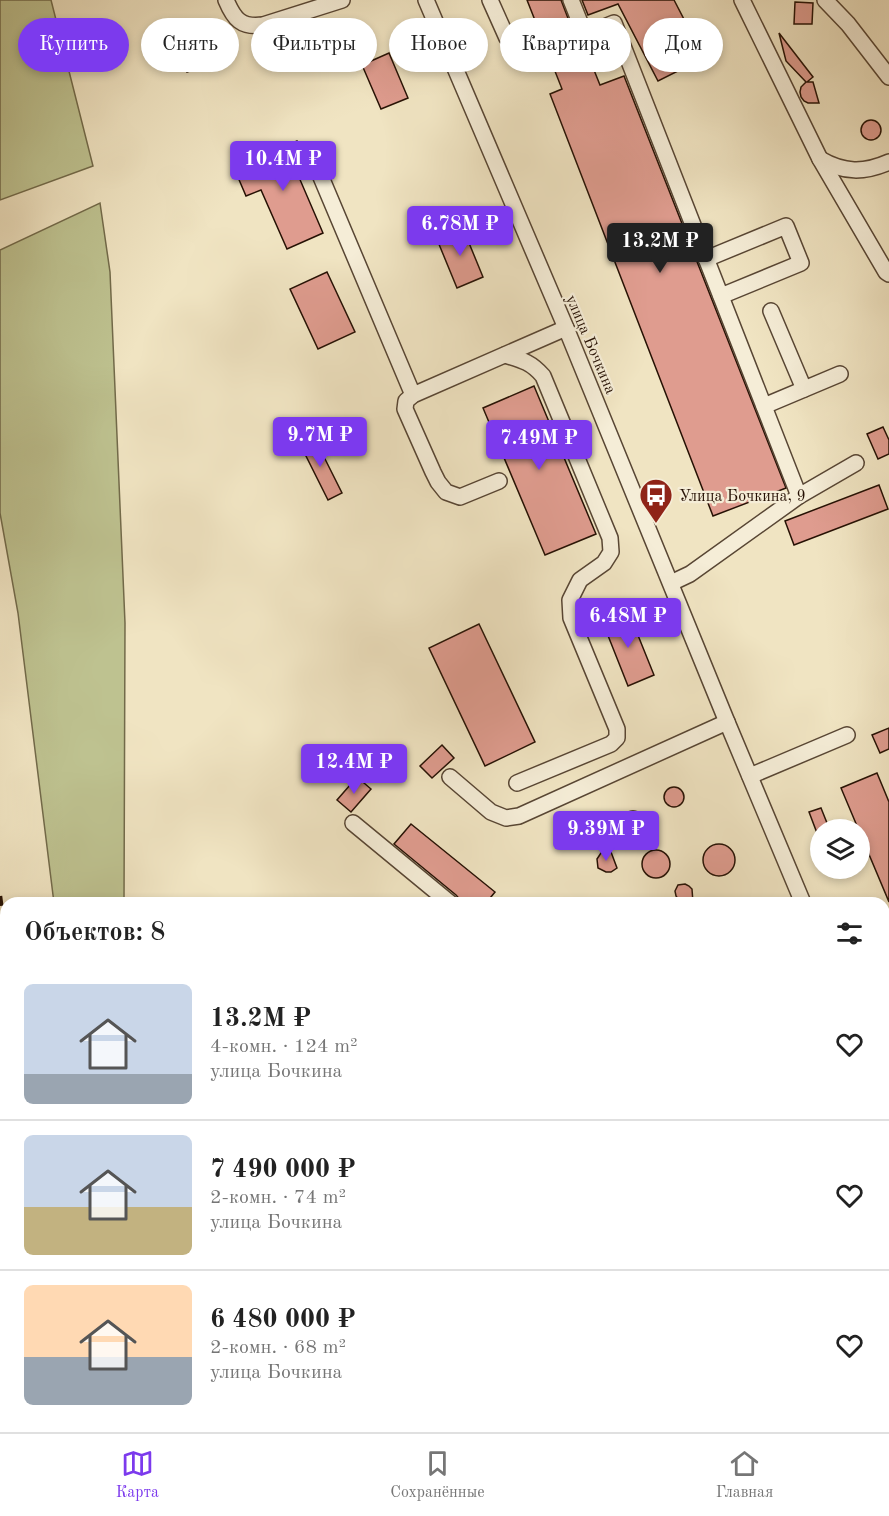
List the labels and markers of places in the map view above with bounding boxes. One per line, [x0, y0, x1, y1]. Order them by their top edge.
pin: 10.4M ₽ [228, 141, 338, 192]
pin: 6.78M ₽ [405, 206, 515, 257]
pin: 13.2M ₽ [605, 223, 715, 274]
pin: 9.7M ₽ [271, 417, 369, 468]
pin: 7.49M ₽ [484, 420, 594, 471]
bus stop icon: Улица Бочкина, 9 [638, 477, 674, 524]
place label: Улица Бочкина, 9 [679, 489, 806, 505]
pin: 6.48M ₽ [573, 598, 683, 649]
pin: 12.4M ₽ [299, 744, 409, 795]
pin: 9.39M ₽ [551, 811, 661, 862]

